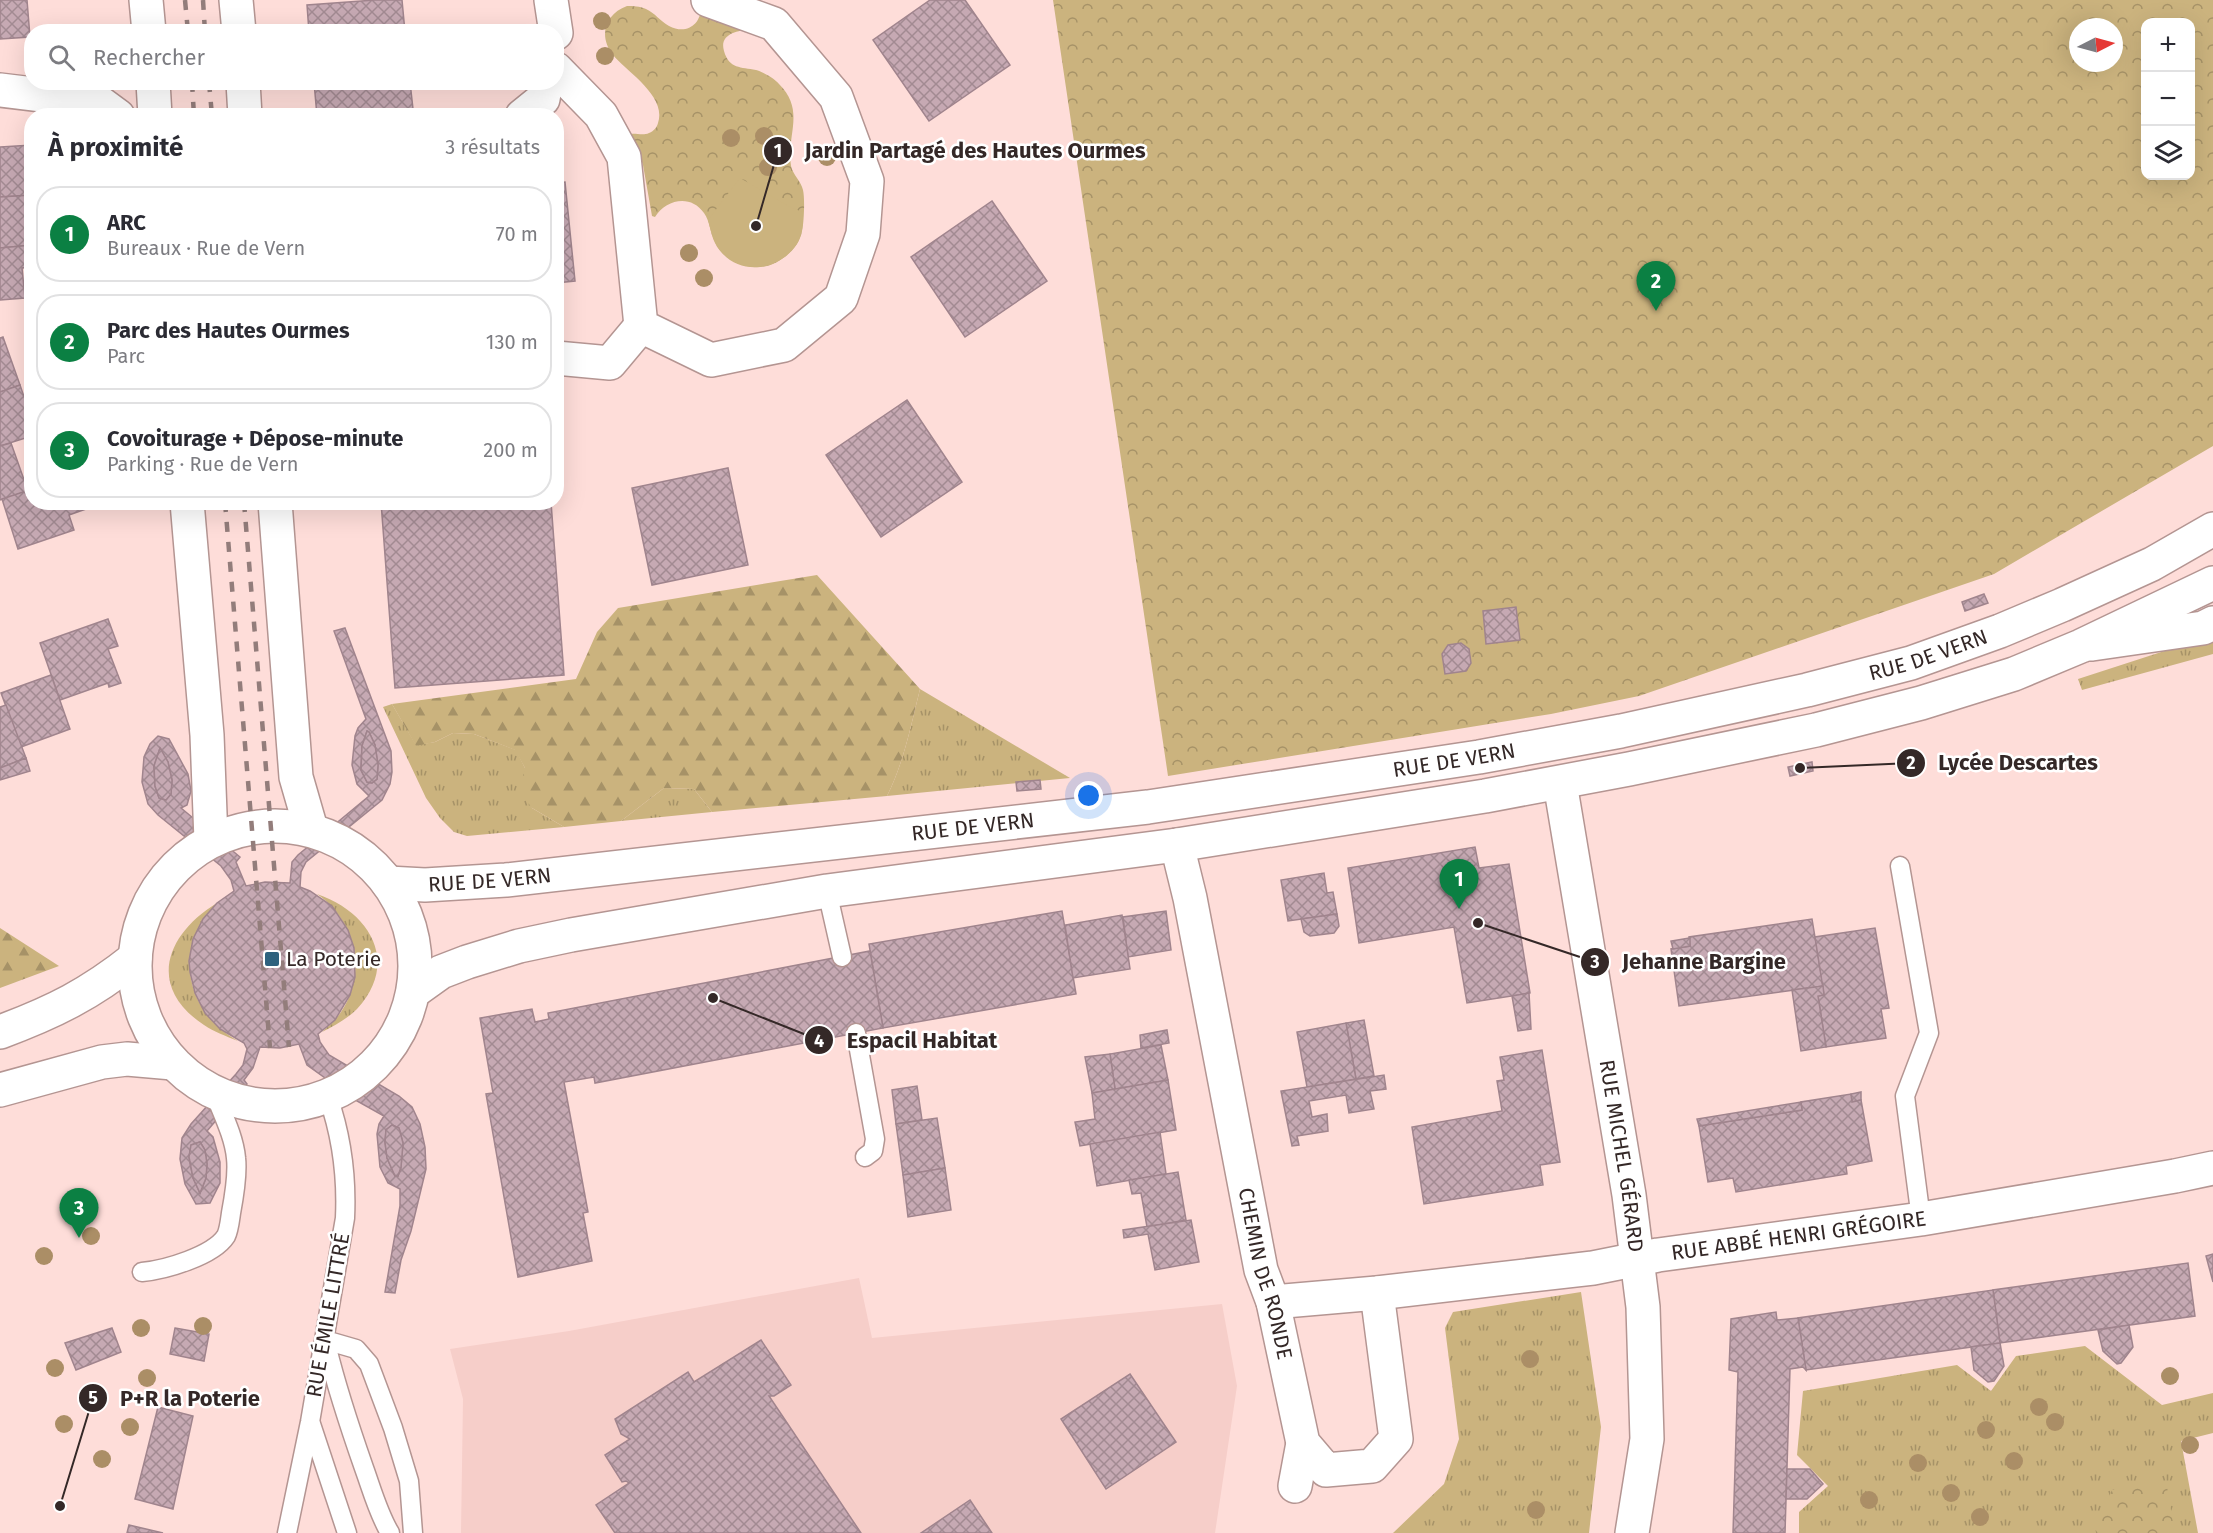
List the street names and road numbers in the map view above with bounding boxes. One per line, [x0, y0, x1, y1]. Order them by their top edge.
street label: RUE DE VERN [1866, 624, 1991, 686]
street label: RUE DE VERN [1391, 738, 1517, 783]
street label: RUE DE VERN [910, 807, 1036, 847]
street label: RUE DE VERN [427, 862, 553, 898]
street label: RUE MICHEL GÉRARD [1594, 1058, 1649, 1254]
street label: CHEMIN DE RONDE [1233, 1186, 1298, 1362]
street label: RUE ABBÉ HENRI GRÉGOIRE [1669, 1205, 1928, 1266]
street label: RUE ÉMILE LITTRÉ [301, 1231, 355, 1399]

